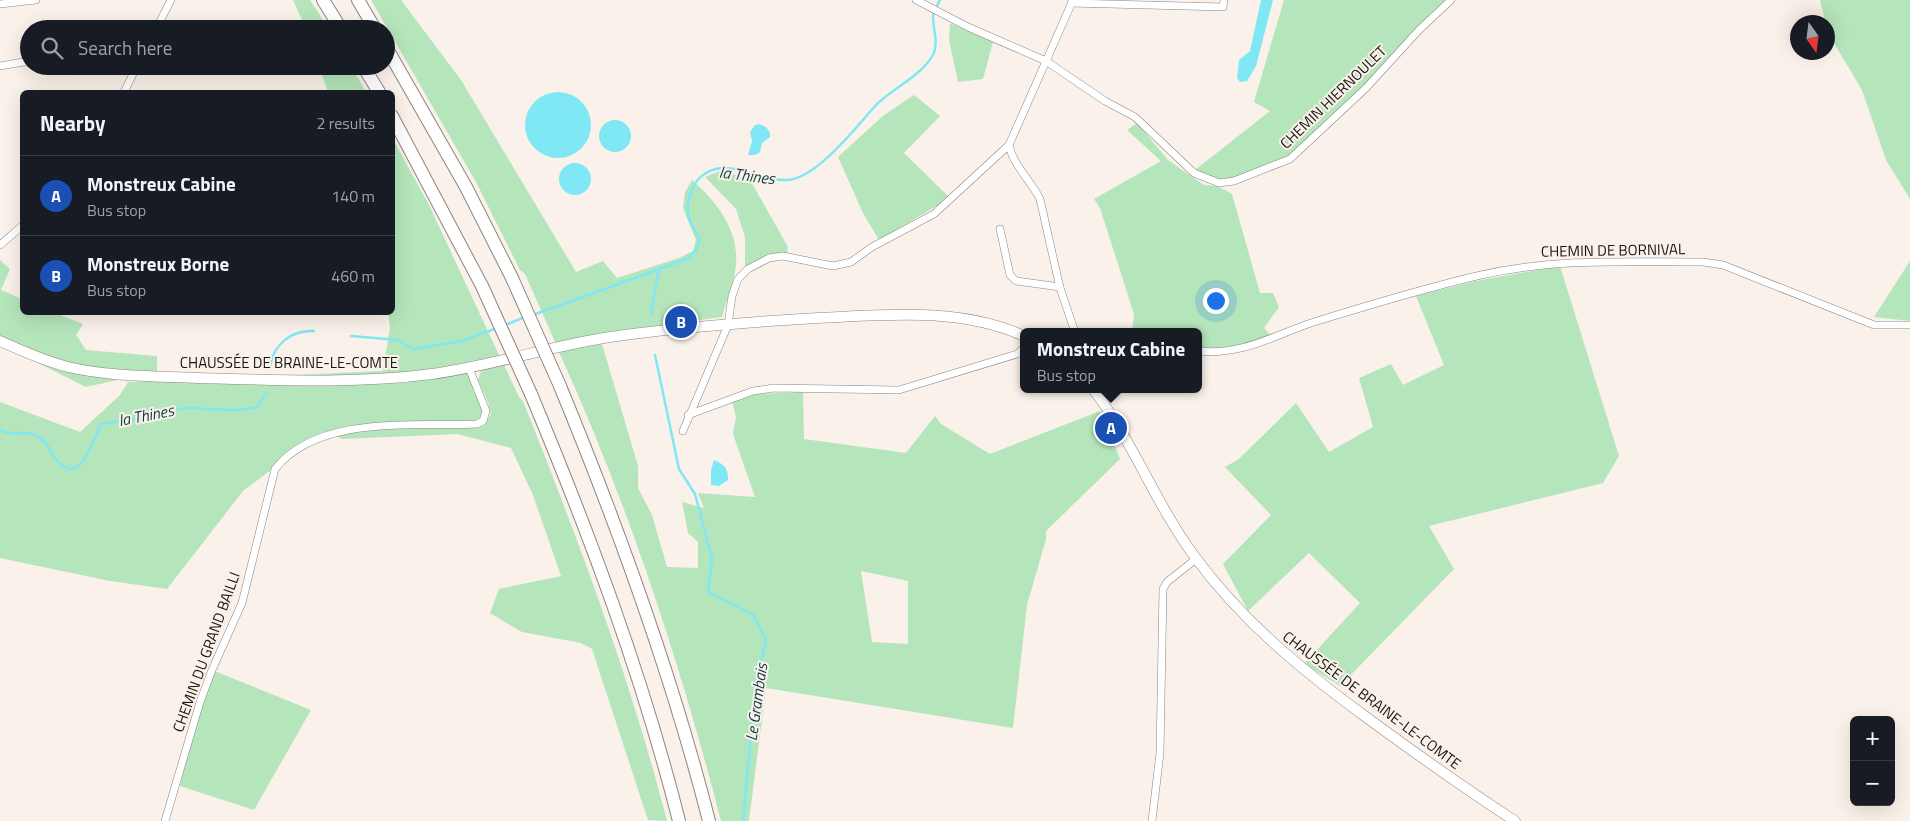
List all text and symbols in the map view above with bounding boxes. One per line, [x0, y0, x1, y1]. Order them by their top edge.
north arrow [1790, 15, 1835, 60]
search box [20, 20, 395, 75]
text: Search here [78, 33, 172, 62]
icon: search [38, 34, 66, 62]
street label: CHEMIN HIERNOULET [1274, 40, 1392, 154]
text: Nearby [40, 107, 105, 139]
text: 2 results [316, 111, 375, 135]
water label: la Thines [718, 160, 777, 190]
text: Monstreux Cabine [87, 169, 236, 198]
text: A [51, 184, 61, 208]
text: 140 m [331, 184, 375, 208]
text: Bus stop [87, 198, 146, 222]
street label: CHEMIN DE BORNIVAL [1541, 237, 1685, 263]
text: Monstreux Borne [87, 249, 229, 278]
text: B [51, 264, 61, 288]
text: 460 m [331, 264, 375, 288]
text: Bus stop [87, 278, 146, 302]
your location [1203, 288, 1229, 314]
pin: B [665, 303, 697, 341]
popup [1020, 328, 1202, 393]
text: Monstreux Cabine [1037, 334, 1185, 363]
street label: CHAUSSÉE DE BRAINE-LE-COMTE [180, 351, 398, 374]
text: Bus stop [1037, 363, 1096, 387]
water label: la Thines [116, 398, 177, 432]
pin: A [1095, 409, 1127, 447]
street label: CHEMIN DU GRAND BAILLI [166, 569, 246, 735]
street label: CHAUSSÉE DE BRAINE-LE-COMTE [1278, 625, 1466, 775]
water label: Le Grambais [739, 661, 773, 742]
map controls [1850, 716, 1895, 806]
button: + [1850, 716, 1895, 761]
button: − [1850, 761, 1895, 806]

